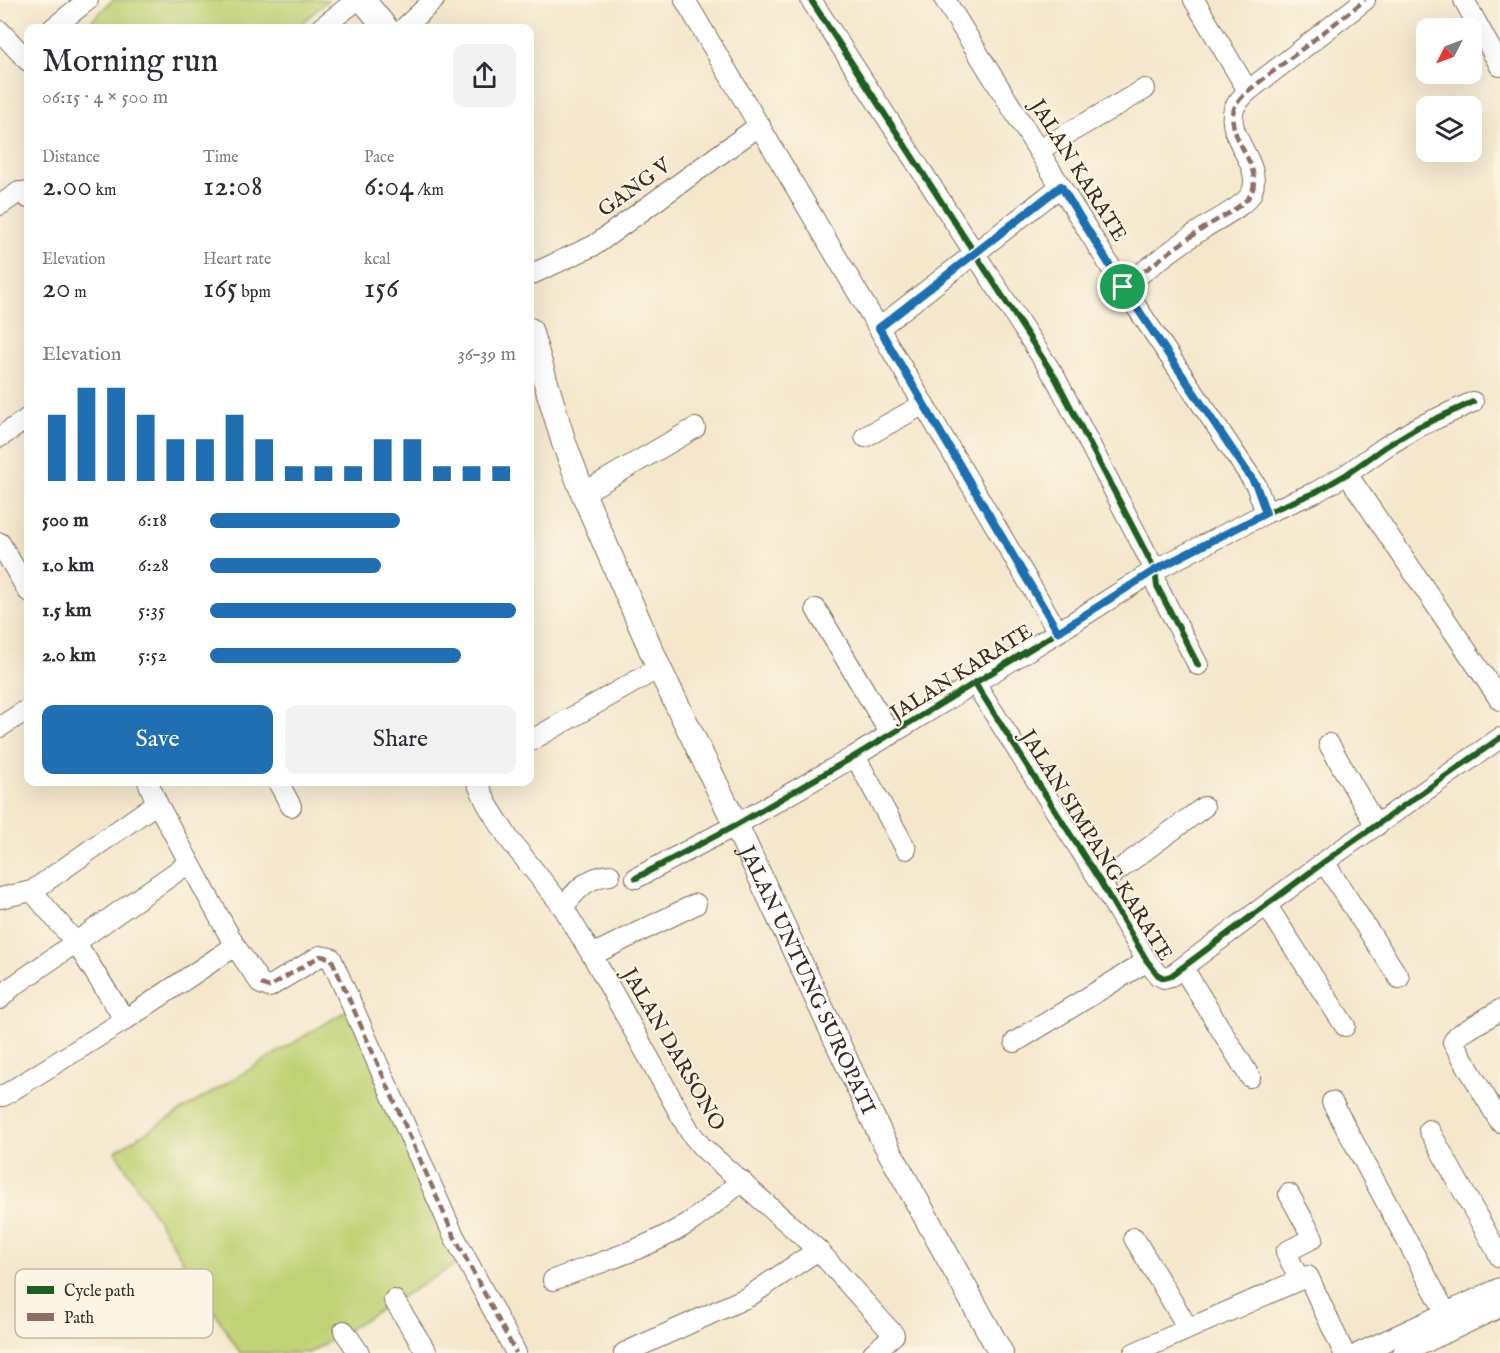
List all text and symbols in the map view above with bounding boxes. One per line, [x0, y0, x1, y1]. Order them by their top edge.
north arrow [1416, 18, 1482, 84]
map controls [1416, 18, 1482, 162]
text: Morning run [42, 41, 218, 83]
button: share [453, 44, 516, 107]
text: 06:15 · 4 × 500 m [42, 85, 168, 110]
street label: JALAN KARATE [1022, 93, 1132, 247]
button: layers [1416, 96, 1482, 162]
text: Distance [42, 148, 100, 168]
text: Time [203, 148, 239, 168]
text: Pace [364, 148, 394, 168]
street label: GANG V [593, 152, 678, 224]
text: 2.00 [42, 168, 92, 206]
text: 12:08 [203, 168, 263, 206]
text: 6:04 [364, 168, 414, 206]
text: km [92, 181, 116, 201]
text: /km [414, 181, 444, 201]
text: Elevation [42, 250, 105, 270]
text: Heart rate [203, 250, 271, 270]
text: kcal [364, 250, 391, 270]
pin [1097, 261, 1148, 312]
text: 20 [42, 270, 71, 308]
text: 165 [203, 270, 238, 308]
text: 156 [364, 270, 399, 308]
icon: arrive [1106, 270, 1139, 303]
text: m [71, 283, 87, 303]
text: bpm [238, 283, 271, 303]
text: Elevation [42, 342, 121, 367]
text: 36–39 m [457, 342, 516, 367]
text: 500 m [42, 508, 89, 533]
text: 6:18 [138, 508, 167, 533]
text: 1.0 km [42, 553, 94, 578]
text: 6:28 [138, 553, 169, 578]
text: 1.5 km [42, 598, 92, 623]
text: 5:35 [138, 598, 165, 623]
street label: JALAN KARATE [884, 619, 1038, 729]
text: 2.0 km [42, 643, 96, 668]
text: 5:52 [138, 643, 167, 668]
button: Save [42, 705, 273, 774]
button: Share [285, 705, 516, 774]
street label: JALAN SIMPANG KARATE [1012, 724, 1178, 966]
street label: JALAN UNTUNG SUROPATI [732, 840, 881, 1119]
street label: JALAN DARSONO [614, 962, 730, 1136]
legend [15, 1269, 213, 1338]
text: Cycle path [64, 1282, 135, 1302]
text: Path [64, 1309, 95, 1329]

